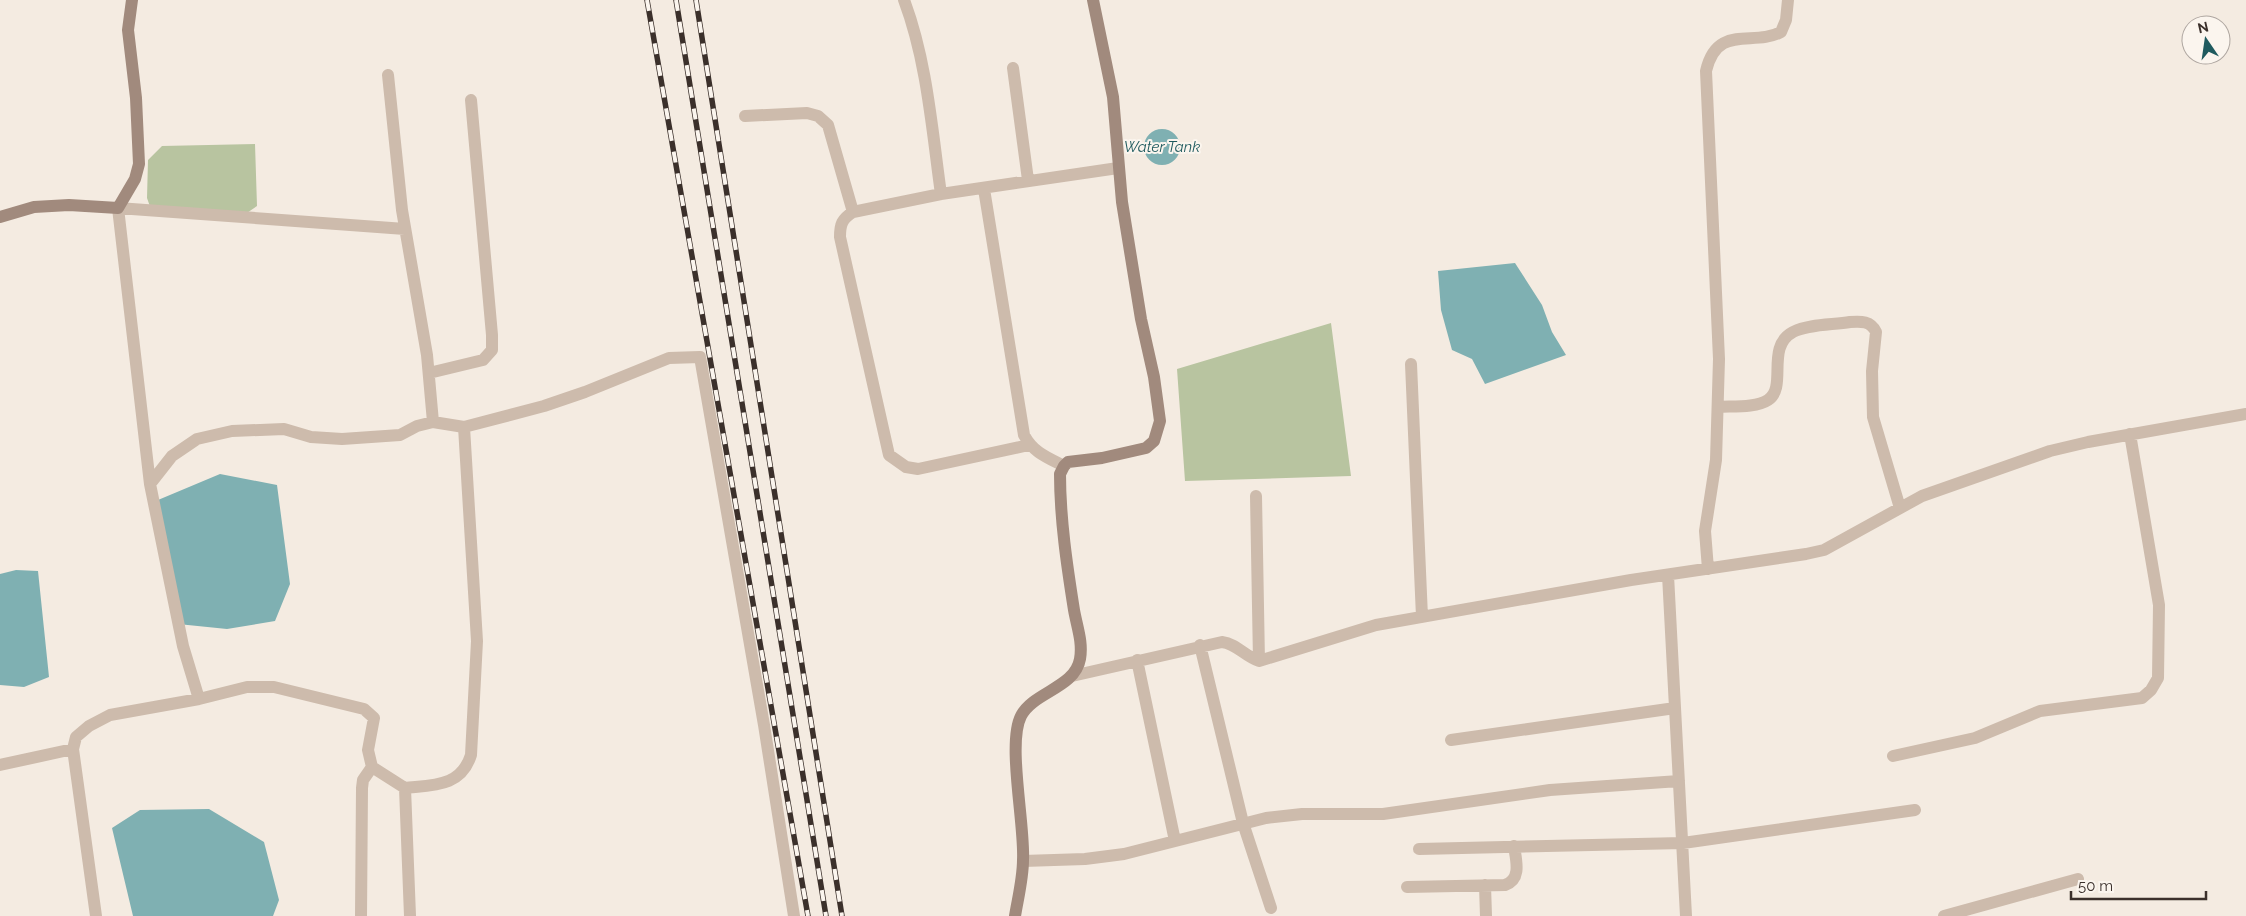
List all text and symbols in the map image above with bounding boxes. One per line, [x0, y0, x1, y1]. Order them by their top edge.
north arrow [2181, 15, 2231, 65]
text: N [2196, 18, 2210, 36]
water label: Water Tank [1124, 138, 1200, 156]
scale bar [2071, 868, 2206, 900]
text: 50 m [2078, 877, 2113, 895]

